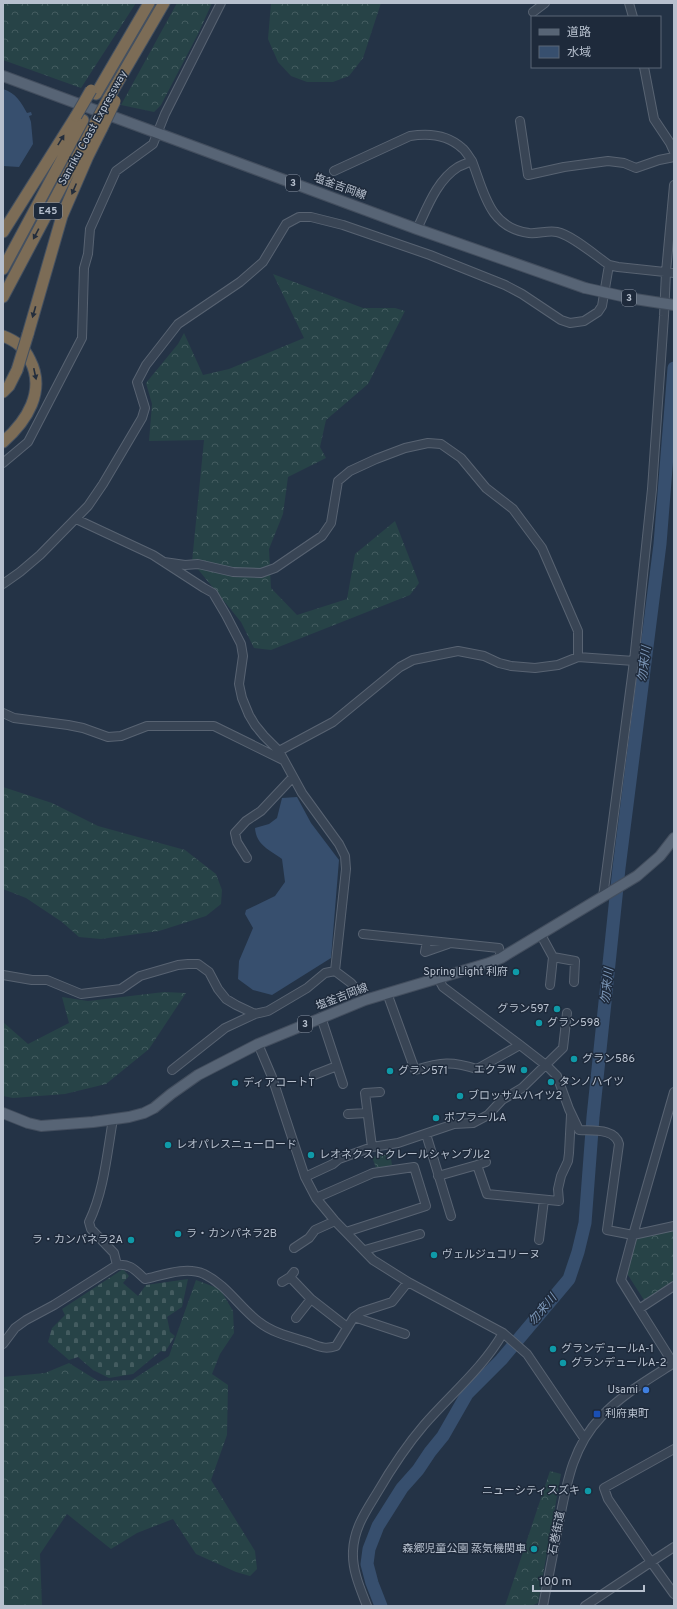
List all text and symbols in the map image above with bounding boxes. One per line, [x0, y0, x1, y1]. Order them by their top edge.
legend [531, 16, 661, 68]
text: 道路 [567, 25, 591, 41]
text: 水域 [567, 45, 591, 61]
street label: Sanriku Coast Expressway [56, 68, 131, 188]
one-way arrow [58, 134, 65, 146]
street label: 塩釜吉岡線 [312, 171, 368, 203]
road number: 3 [286, 175, 300, 191]
one-way arrow [71, 183, 77, 194]
road number: E45 [34, 203, 62, 219]
one-way arrow [33, 228, 40, 239]
road number: 3 [622, 290, 636, 306]
one-way arrow [31, 307, 37, 319]
one-way arrow [32, 368, 38, 380]
water label: 勿来川 [635, 643, 655, 683]
place label: Spring Light 利府 [423, 965, 508, 979]
water label: 勿来川 [598, 965, 618, 1005]
marker: Spring Light 利府 [511, 967, 521, 977]
street label: 塩釜吉岡線 [314, 981, 370, 1013]
place label: グラン597 [497, 1002, 549, 1016]
marker: グラン597 [552, 1004, 562, 1014]
road number: 3 [298, 1016, 312, 1032]
place label: グラン598 [547, 1016, 600, 1030]
marker: グラン598 [534, 1018, 544, 1028]
place label: グラン586 [582, 1052, 635, 1066]
marker: グラン586 [569, 1054, 579, 1064]
place label: エクラW [474, 1063, 516, 1077]
place label: グラン571 [398, 1064, 448, 1078]
marker: エクラW [519, 1065, 529, 1075]
marker: グラン571 [385, 1066, 395, 1076]
place label: タンノハイツ [559, 1075, 624, 1089]
place label: ディアコートT [243, 1076, 315, 1090]
marker: タンノハイツ [546, 1077, 556, 1087]
marker: ディアコートT [230, 1078, 240, 1088]
place label: ブロッサムハイツ2 [468, 1089, 562, 1103]
marker: ブロッサムハイツ2 [455, 1091, 465, 1101]
place label: ポプラールA [444, 1111, 506, 1125]
marker: ポプラールA [431, 1113, 441, 1123]
place label: レオパレスニューロード [176, 1138, 297, 1152]
marker: レオパレスニューロード [163, 1140, 173, 1150]
place label: レオネクストクレールシャンブル2 [319, 1148, 490, 1162]
marker: レオネクストクレールシャンブル2 [306, 1150, 316, 1160]
place label: ラ・カンパネラ2B [186, 1227, 277, 1241]
marker: ラ・カンパネラ2B [173, 1229, 183, 1239]
place label: ラ・カンパネラ2A [32, 1233, 123, 1247]
marker: ラ・カンパネラ2A [126, 1235, 136, 1245]
place label: ヴェルジュコリーヌ [442, 1248, 540, 1262]
marker: ヴェルジュコリーヌ [429, 1250, 439, 1260]
water label: 勿来川 [525, 1290, 562, 1329]
place label: グランデュールA-1 [561, 1342, 654, 1356]
marker: グランデュールA-1 [548, 1344, 558, 1354]
place label: グランデュールA-2 [571, 1356, 666, 1370]
marker: グランデュールA-2 [558, 1358, 568, 1368]
place label: Usami [607, 1383, 638, 1397]
marker: Usami [641, 1385, 651, 1395]
place label: 利府東町 [605, 1407, 649, 1421]
marker: 利府東町 [592, 1409, 602, 1419]
place label: ニューシティスズキ [482, 1484, 580, 1498]
marker: ニューシティスズキ [583, 1486, 593, 1496]
street label: 石巻街道 [546, 1510, 568, 1556]
place label: 森郷児童公園 蒸気機関車 [402, 1542, 526, 1556]
marker: 森郷児童公園 蒸気機関車 [529, 1544, 539, 1554]
scale bar [533, 1567, 644, 1593]
text: 100 m [539, 1574, 572, 1590]

